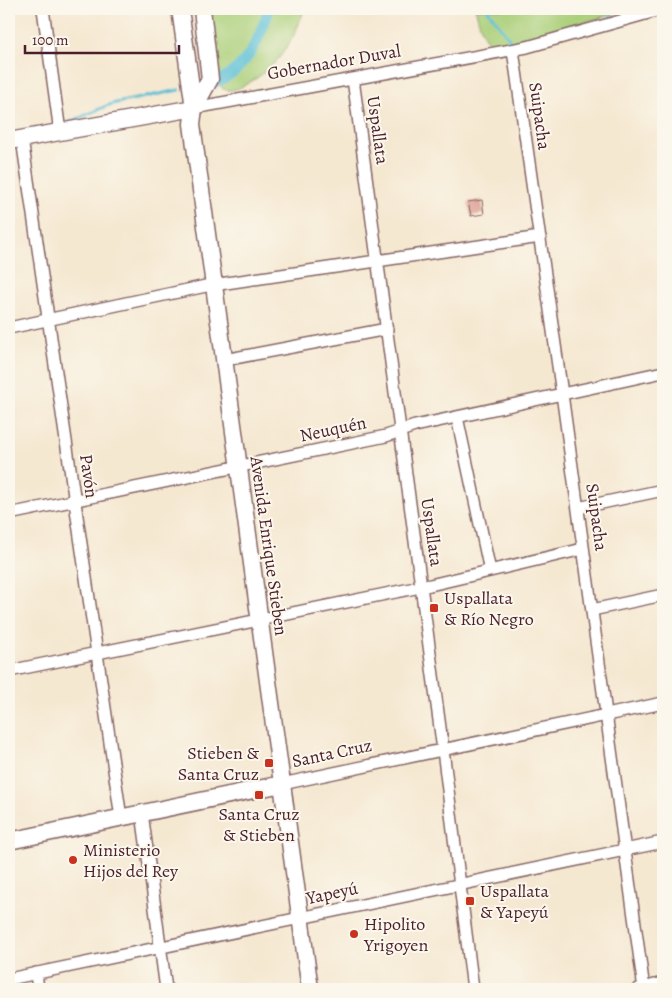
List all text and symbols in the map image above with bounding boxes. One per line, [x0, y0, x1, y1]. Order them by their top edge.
scale bar [25, 22, 179, 54]
text: 100 m [32, 30, 69, 50]
street label: Gobernador Duval [265, 38, 403, 86]
street label: Suipacha [523, 81, 557, 152]
street label: Uspallata [361, 94, 395, 166]
street label: Neuquén [298, 410, 369, 448]
street label: Pavón [74, 452, 104, 500]
street label: Avenida Enrique Stieben [244, 454, 293, 637]
street label: Suipacha [580, 482, 614, 553]
street label: Uspallata [415, 496, 449, 568]
place label: Uspallata & Río Negro [444, 586, 534, 631]
marker: Uspallata & Río Negro [428, 602, 440, 614]
street label: Santa Cruz [290, 733, 374, 773]
place label: Stieben & Santa Cruz [178, 741, 259, 786]
marker: Stieben & Santa Cruz [263, 757, 275, 769]
marker: Santa Cruz & Stieben [253, 789, 265, 801]
place label: Santa Cruz & Stieben [218, 802, 300, 847]
place label: Ministerio Hijos del Rey [83, 838, 179, 883]
marker: Ministerio Hijos del Rey [67, 854, 79, 866]
street label: Yapeyú [303, 876, 360, 910]
place label: Uspallata & Yapeyú [480, 879, 549, 924]
marker: Uspallata & Yapeyú [464, 895, 476, 907]
place label: Hipolito Yrigoyen [363, 912, 428, 957]
marker: Hipolito Yrigoyen [348, 928, 360, 940]

